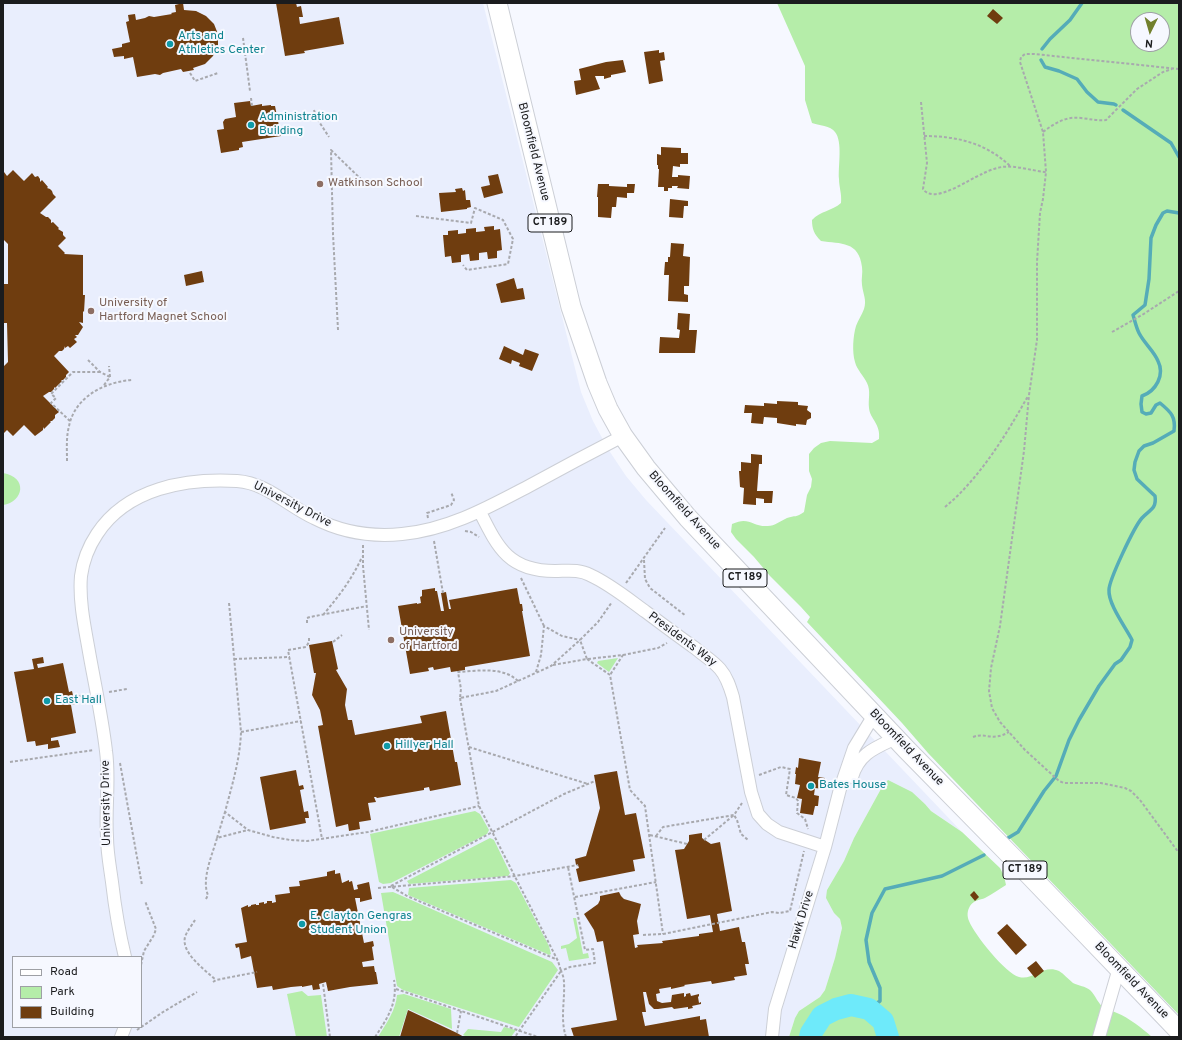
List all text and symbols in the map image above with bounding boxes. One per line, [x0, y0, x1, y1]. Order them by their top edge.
north arrow [1130, 12, 1170, 52]
place label: Arts and Athletics Center [178, 30, 265, 58]
text: N [1144, 36, 1154, 50]
marker: Arts and Athletics Center [165, 39, 175, 49]
street label: Bloomfield Avenue [514, 101, 552, 203]
place label: Administration Building [259, 111, 338, 139]
marker: Administration Building [246, 120, 256, 130]
place label: Watkinson School [328, 177, 423, 191]
marker: Watkinson School [315, 179, 325, 189]
road number: CT 189 [528, 214, 572, 232]
place label: University of Hartford Magnet School [99, 297, 227, 325]
marker: University of Hartford Magnet School [86, 306, 96, 316]
street label: Bloomfield Avenue [645, 469, 723, 553]
street label: University Drive [250, 479, 334, 531]
road number: CT 189 [723, 569, 767, 587]
street label: Presidents Way [645, 610, 719, 670]
place label: University of Hartford [399, 626, 458, 654]
marker: University of Hartford [386, 635, 396, 645]
place label: East Hall [55, 694, 102, 708]
marker: East Hall [42, 696, 52, 706]
street label: Bloomfield Avenue [866, 707, 946, 789]
place label: Hillyer Hall [395, 739, 454, 753]
marker: Hillyer Hall [382, 741, 392, 751]
street label: University Drive [99, 760, 115, 846]
place label: Bates House [819, 779, 886, 793]
marker: Bates House [806, 781, 816, 791]
road number: CT 189 [1003, 861, 1047, 879]
street label: Hawk Drive [786, 889, 818, 951]
place label: E. Clayton Gengras Student Union [310, 910, 412, 938]
marker: E. Clayton Gengras Student Union [297, 919, 307, 929]
street label: Bloomfield Avenue [1091, 940, 1171, 1022]
legend [12, 956, 142, 1028]
text: Road [50, 964, 78, 980]
text: Park [50, 984, 75, 1000]
text: Building [50, 1004, 94, 1020]

